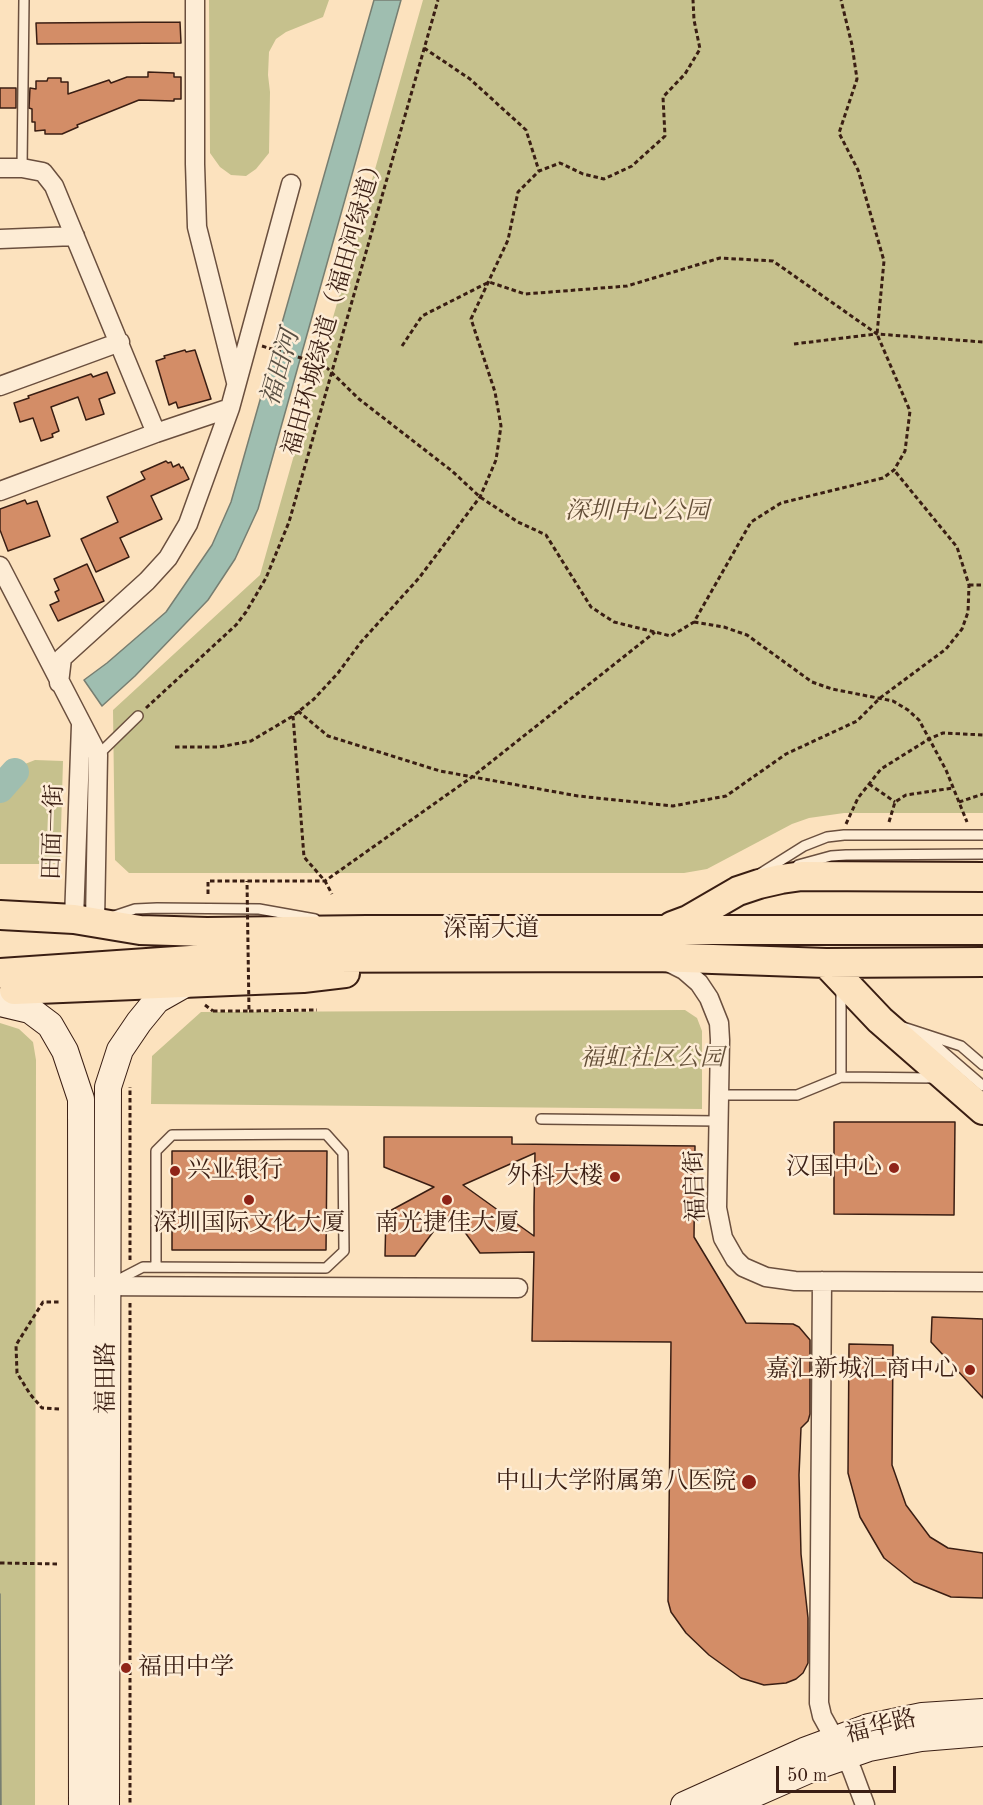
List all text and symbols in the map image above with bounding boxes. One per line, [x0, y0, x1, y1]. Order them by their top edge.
street label: 福田环城绿道（福田河绿道） [277, 151, 391, 459]
water label: 福田河 [255, 326, 307, 410]
park label: 深圳中心公园 [565, 498, 709, 526]
street label: 田面一街 [38, 784, 70, 880]
street label: 深南大道 [443, 916, 539, 944]
park label: 福虹社区公园 [580, 1045, 724, 1073]
street label: 福启街 [680, 1150, 712, 1222]
place label: 汉国中心 [786, 1154, 882, 1182]
place label: 兴业银行 [187, 1157, 283, 1185]
marker: 汉国中心 [887, 1161, 901, 1175]
place label: 外科大楼 [507, 1163, 603, 1191]
marker: 兴业银行 [168, 1164, 182, 1178]
marker: 外科大楼 [608, 1170, 622, 1184]
marker: 深圳国际文化大厦 [242, 1193, 256, 1207]
marker: 南光捷佳大厦 [440, 1193, 454, 1207]
place label: 深圳国际文化大厦 [153, 1210, 345, 1238]
place label: 南光捷佳大厦 [375, 1210, 519, 1238]
street label: 福田路 [93, 1342, 121, 1414]
place label: 嘉汇新城汇商中心 [766, 1356, 958, 1384]
marker: 嘉汇新城汇商中心 [963, 1363, 977, 1377]
place label: 中山大学附属第八医院 [496, 1468, 736, 1496]
marker: 中山大学附属第八医院 [740, 1473, 758, 1491]
place label: 福田中学 [138, 1654, 234, 1682]
marker: 福田中学 [119, 1661, 133, 1675]
street label: 福华路 [843, 1704, 919, 1750]
scale bar [779, 1754, 899, 1792]
text: 50 m [787, 1767, 827, 1785]

